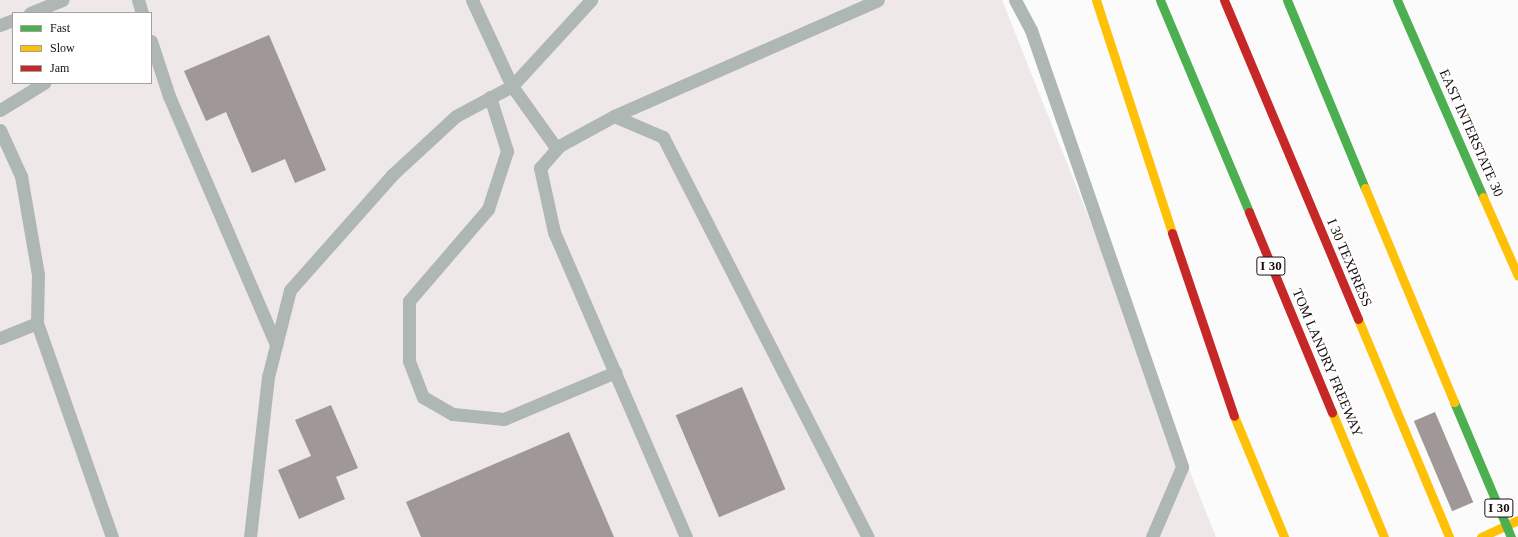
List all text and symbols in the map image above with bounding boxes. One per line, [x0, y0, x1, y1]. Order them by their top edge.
legend [12, 12, 152, 84]
text: Fast [50, 21, 70, 35]
text: Slow [50, 41, 75, 55]
text: Jam [50, 61, 69, 75]
street label: EAST INTERSTATE 30 [1435, 67, 1507, 199]
street label: I 30 TEXPRESS [1323, 216, 1375, 310]
road number: I 30 [1256, 255, 1286, 277]
street label: TOM LANDRY FREEWAY [1288, 286, 1366, 440]
road number: I 30 [1484, 497, 1514, 519]

